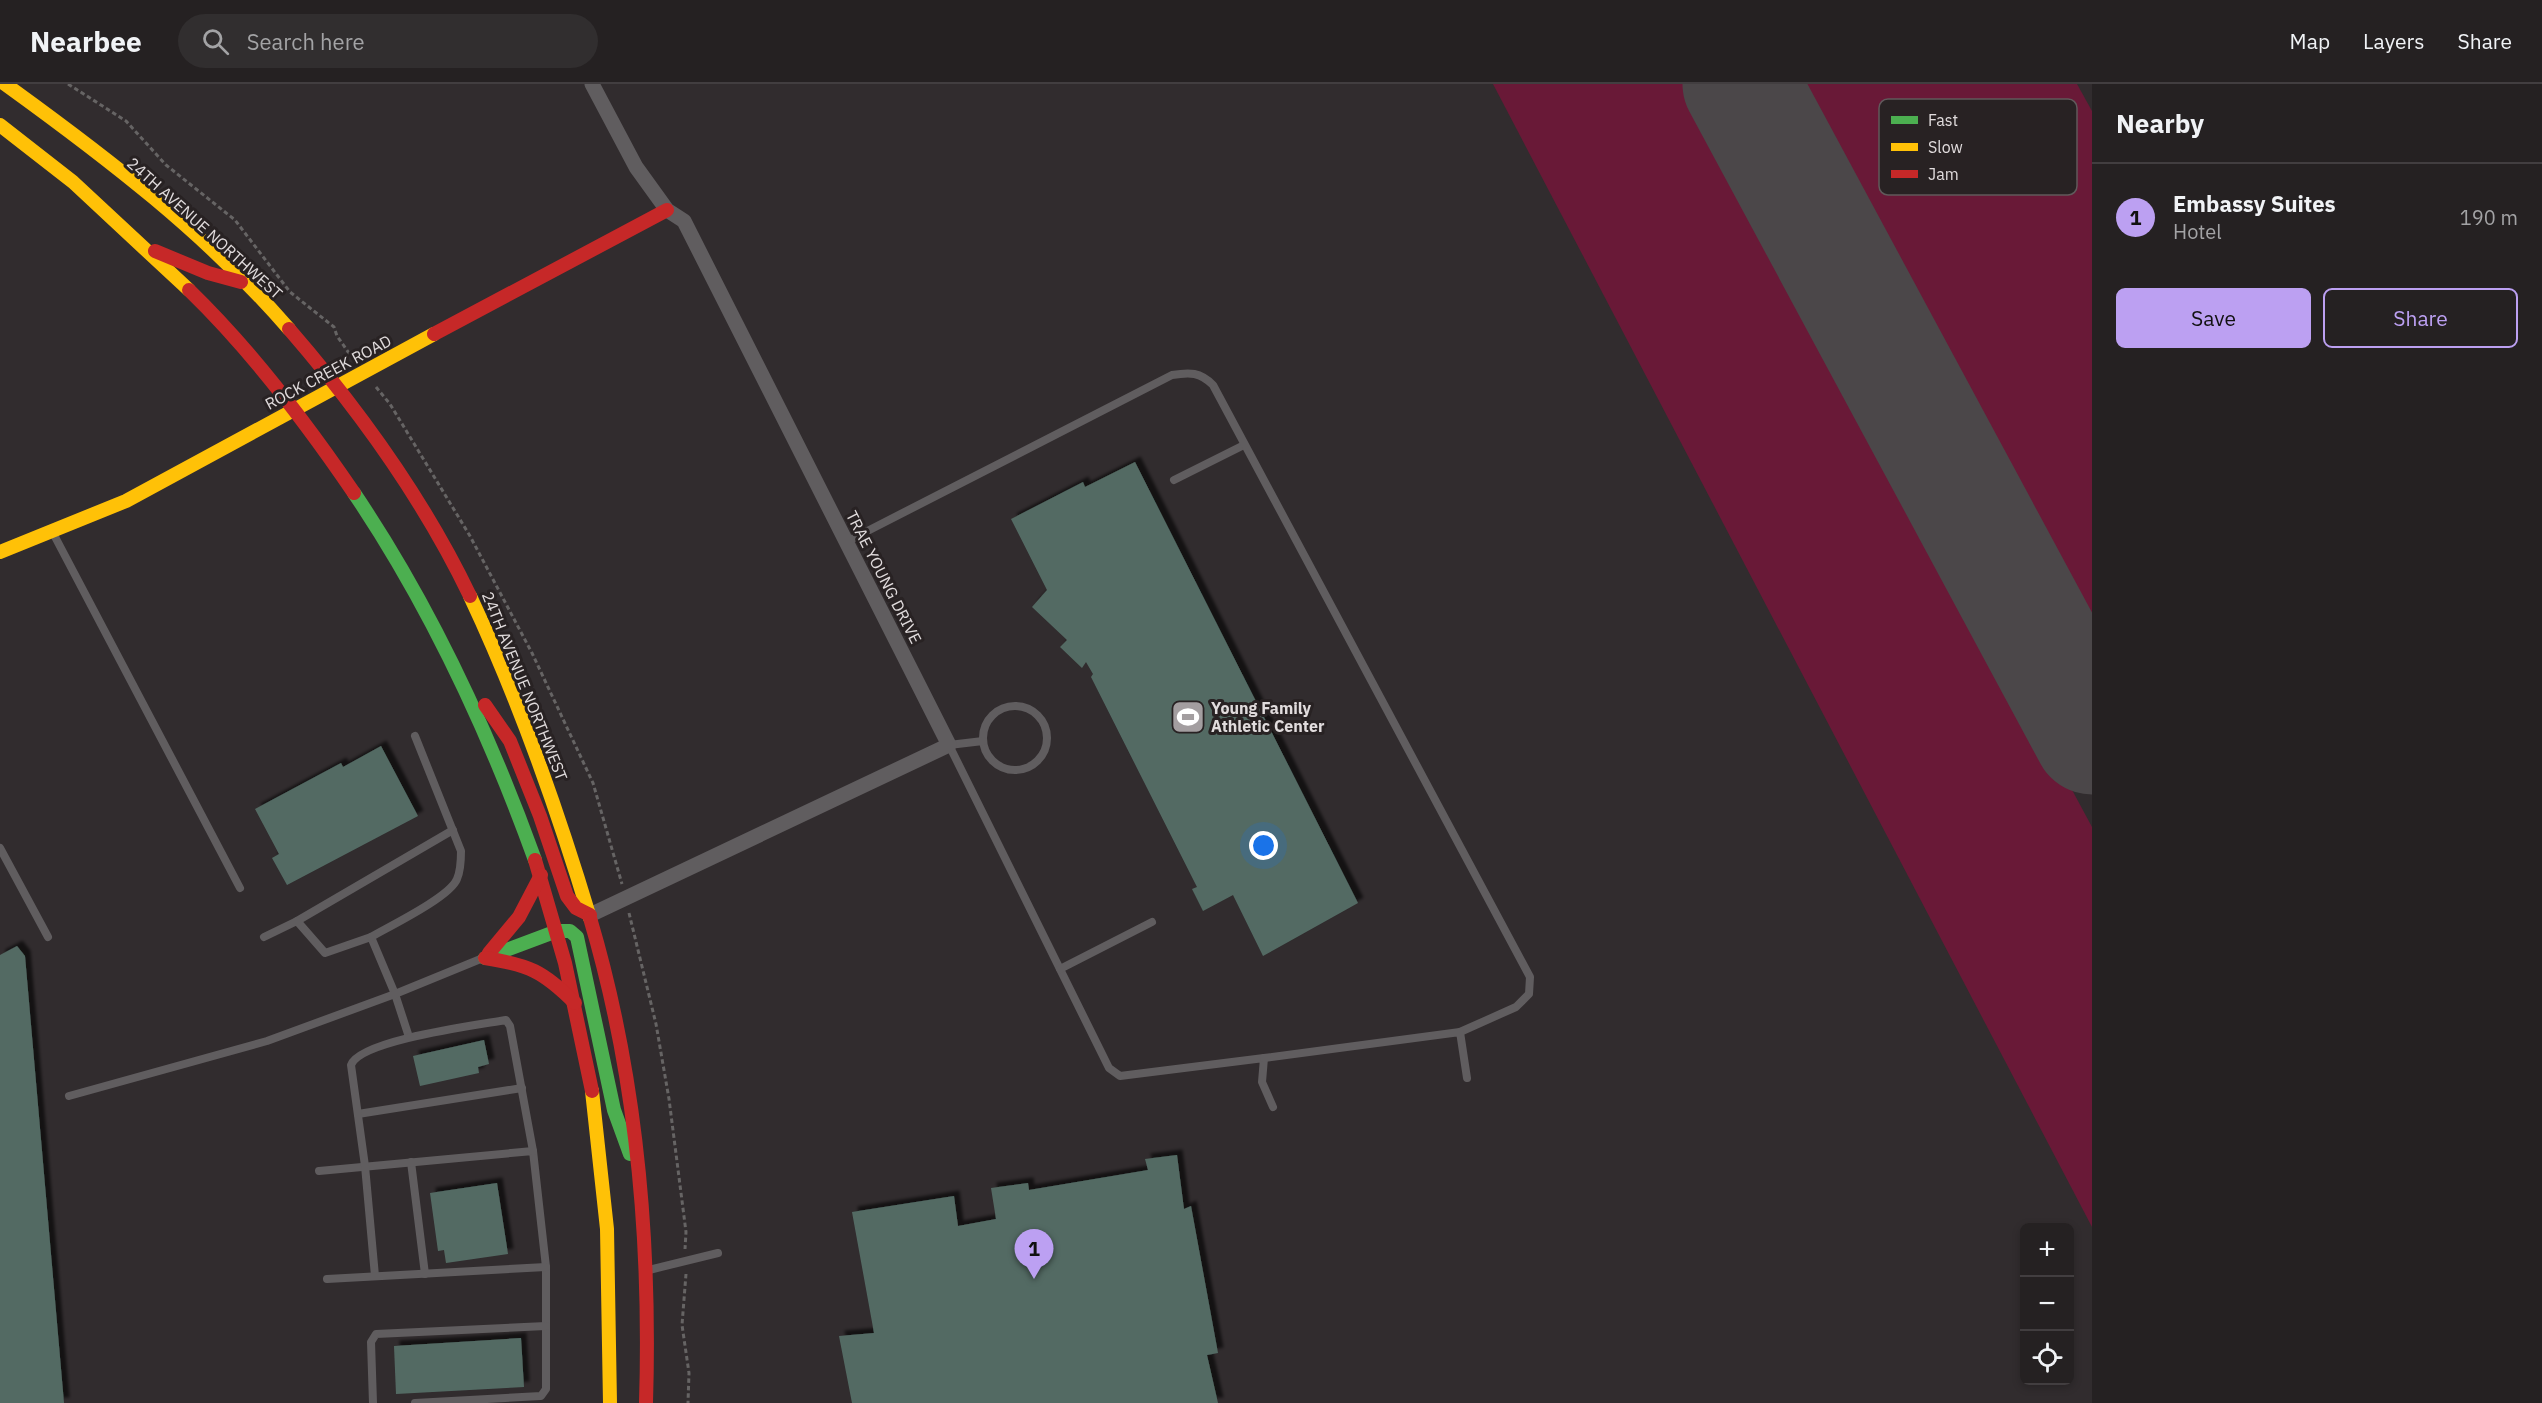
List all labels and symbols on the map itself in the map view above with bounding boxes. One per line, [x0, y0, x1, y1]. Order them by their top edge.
legend [1879, 99, 2077, 195]
text: Fast [1928, 110, 1958, 130]
text: Slow [1928, 137, 1963, 157]
street label: 24TH AVENUE NORTHWEST [123, 153, 287, 303]
text: Jam [1928, 164, 1959, 184]
street label: ROCK CREEK ROAD [261, 330, 395, 414]
street label: TRAE YOUNG DRIVE [842, 507, 926, 647]
street label: 24TH AVENUE NORTHWEST [478, 589, 572, 783]
place label: Young Family Athletic Center [1211, 698, 1325, 736]
sports icon: Young Family Athletic Center [1170, 699, 1206, 735]
your location [1249, 831, 1278, 860]
pin: 1 [1014, 1230, 1054, 1279]

